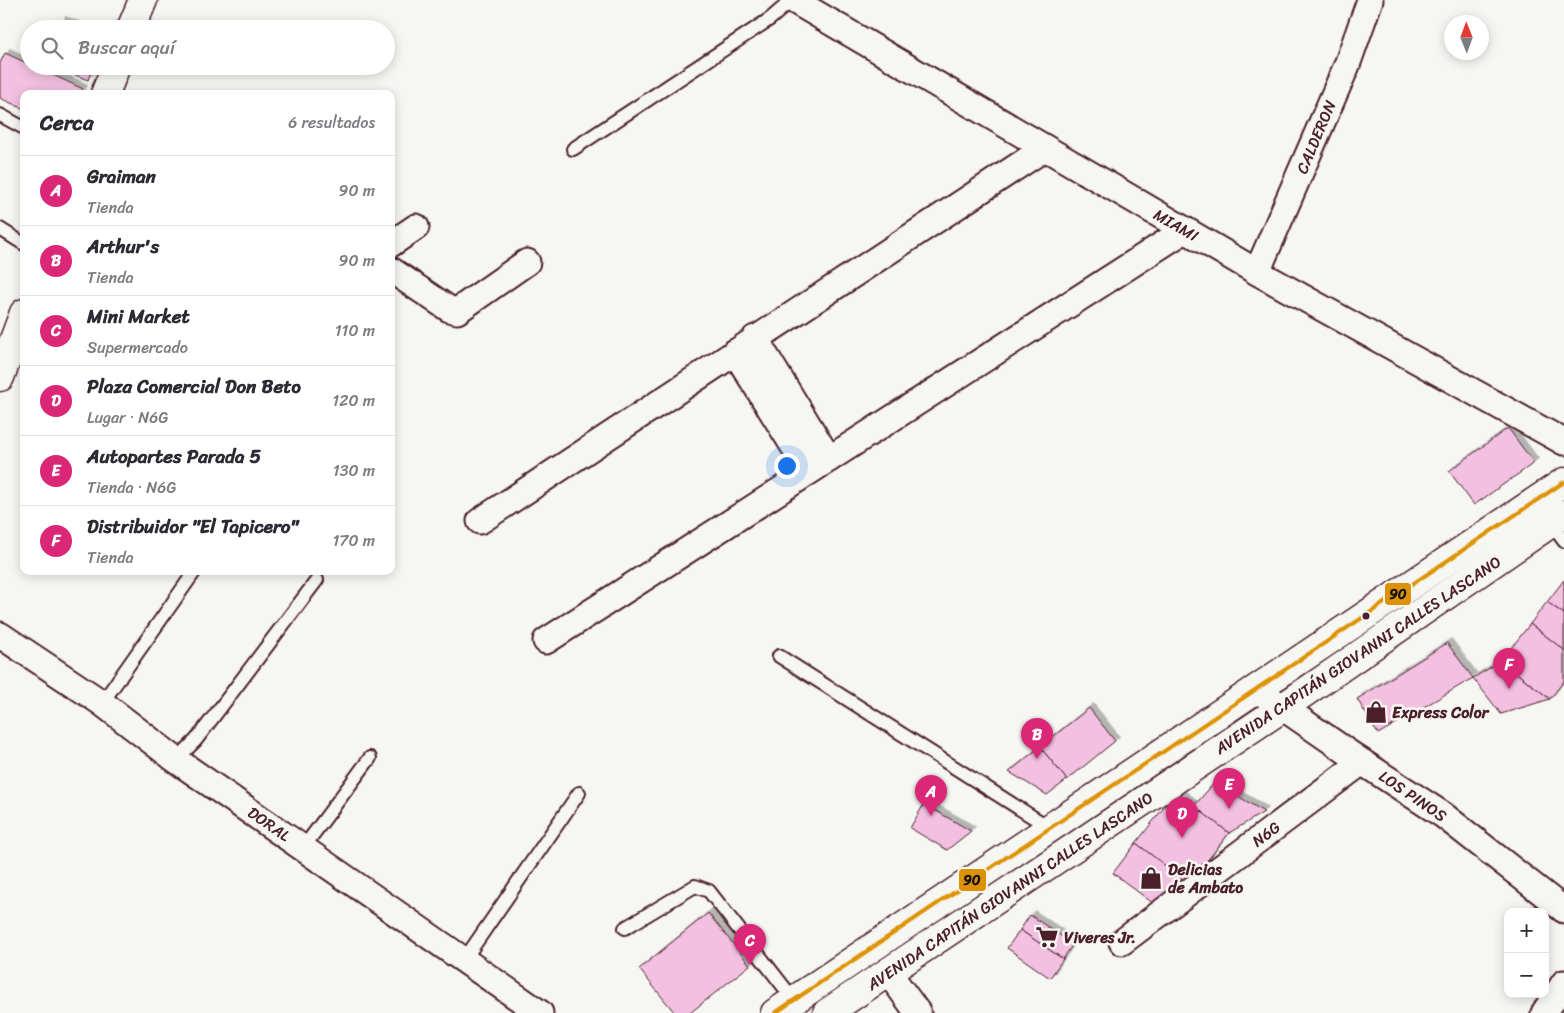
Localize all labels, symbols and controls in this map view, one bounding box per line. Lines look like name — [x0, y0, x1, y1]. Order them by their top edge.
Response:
north arrow — [1444, 15, 1489, 60]
search box — [20, 20, 395, 75]
text: Buscar aquí — [78, 31, 175, 64]
icon: search — [38, 34, 66, 62]
street label: CALDERON — [1287, 95, 1345, 178]
text: Cerca — [40, 104, 94, 142]
text: 6 resultados — [288, 108, 375, 137]
text: Graiman — [87, 160, 156, 193]
text: A — [51, 176, 61, 205]
text: 90 m — [339, 176, 375, 205]
text: Tienda — [87, 193, 134, 222]
street label: MIAMI — [1148, 200, 1204, 250]
text: Arthur's — [87, 230, 159, 263]
text: B — [51, 246, 61, 275]
text: 90 m — [339, 246, 375, 275]
text: Tienda — [87, 263, 134, 292]
text: Mini Market — [87, 300, 190, 333]
text: C — [51, 316, 61, 345]
text: 110 m — [335, 316, 375, 345]
text: Supermercado — [87, 333, 188, 362]
text: Plaza Comercial Don Beto — [87, 370, 301, 403]
text: D — [51, 386, 61, 415]
text: 120 m — [332, 386, 375, 415]
text: Lugar · N6G — [87, 403, 168, 432]
text: Autopartes Parada 5 — [87, 440, 261, 473]
your location — [774, 453, 800, 479]
text: E — [52, 456, 60, 485]
text: 130 m — [333, 456, 375, 485]
text: Tienda · N6G — [87, 473, 176, 502]
text: Distribuidor "El Tapicero" — [87, 510, 298, 543]
text: F — [52, 526, 60, 555]
text: 170 m — [332, 526, 375, 555]
text: Tienda — [87, 543, 134, 572]
street label: AVENIDA CAPITÁN GIOVANNI CALLES LASCANO — [1208, 548, 1507, 763]
line badge: 90 — [1384, 582, 1412, 606]
text: 90 — [1389, 582, 1407, 607]
unlabelled marker — [1361, 611, 1371, 621]
pin: F — [1493, 648, 1525, 689]
place label: Express Color — [1392, 698, 1490, 727]
shop icon: Express Color — [1363, 699, 1389, 725]
pin: B — [1021, 718, 1053, 759]
street label: LOS PINOS — [1373, 762, 1453, 830]
pin: E — [1213, 768, 1245, 809]
pin: A — [915, 775, 947, 816]
street label: AVENIDA CAPITÁN GIOVANNI CALLES LASCANO — [862, 787, 1158, 995]
pin: D — [1166, 797, 1198, 838]
street label: DORAL — [241, 799, 297, 850]
street label: N6G — [1245, 813, 1287, 855]
place label: Delicias de Ambato — [1168, 855, 1243, 902]
shop icon: Delicias de Ambato — [1138, 865, 1164, 891]
line badge: 90 — [958, 868, 987, 892]
text: 90 — [963, 868, 981, 893]
map controls — [1504, 908, 1549, 998]
button: + — [1504, 908, 1549, 953]
place label: Viveres Jr. — [1064, 923, 1136, 952]
pin: C — [734, 924, 766, 965]
supermarket icon: Viveres Jr. — [1034, 924, 1060, 950]
button: − — [1504, 953, 1549, 998]

